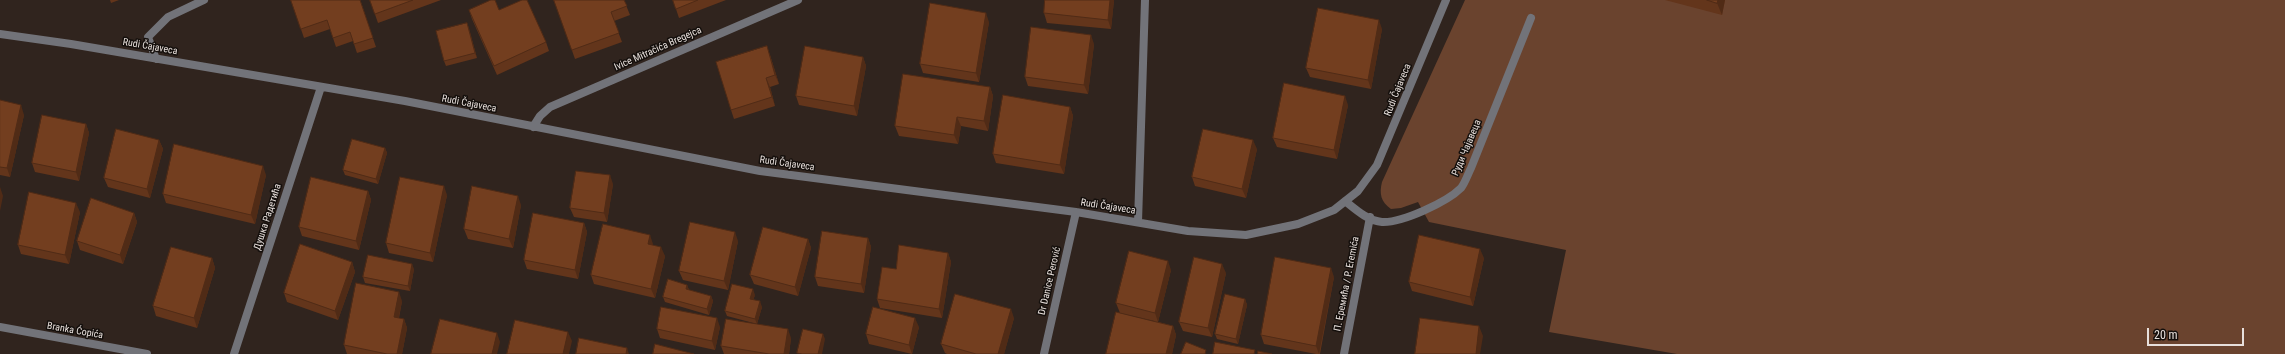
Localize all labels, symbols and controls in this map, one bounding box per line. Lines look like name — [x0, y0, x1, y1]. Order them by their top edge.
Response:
street label: Ivice Mitračića Bregejca — [613, 24, 703, 74]
street label: Rudi Čajaveca — [122, 36, 178, 58]
street label: Rudi Čajaveca — [1382, 62, 1414, 118]
street label: Rudi Čajaveca — [441, 93, 497, 115]
street label: Руди Чајавеца — [1450, 118, 1484, 178]
street label: Rudi Čajaveca — [759, 154, 815, 174]
street label: Душка Радетића — [252, 182, 284, 252]
street label: Rudi Čajaveca — [1080, 197, 1136, 217]
street label: П. Еремића / P. Eremića — [1332, 236, 1362, 332]
street label: Dr Danice Perović — [1036, 246, 1064, 316]
street label: Branka Ćopića — [46, 320, 104, 342]
scale bar — [2149, 320, 2246, 346]
text: 20 m — [2154, 328, 2178, 342]

